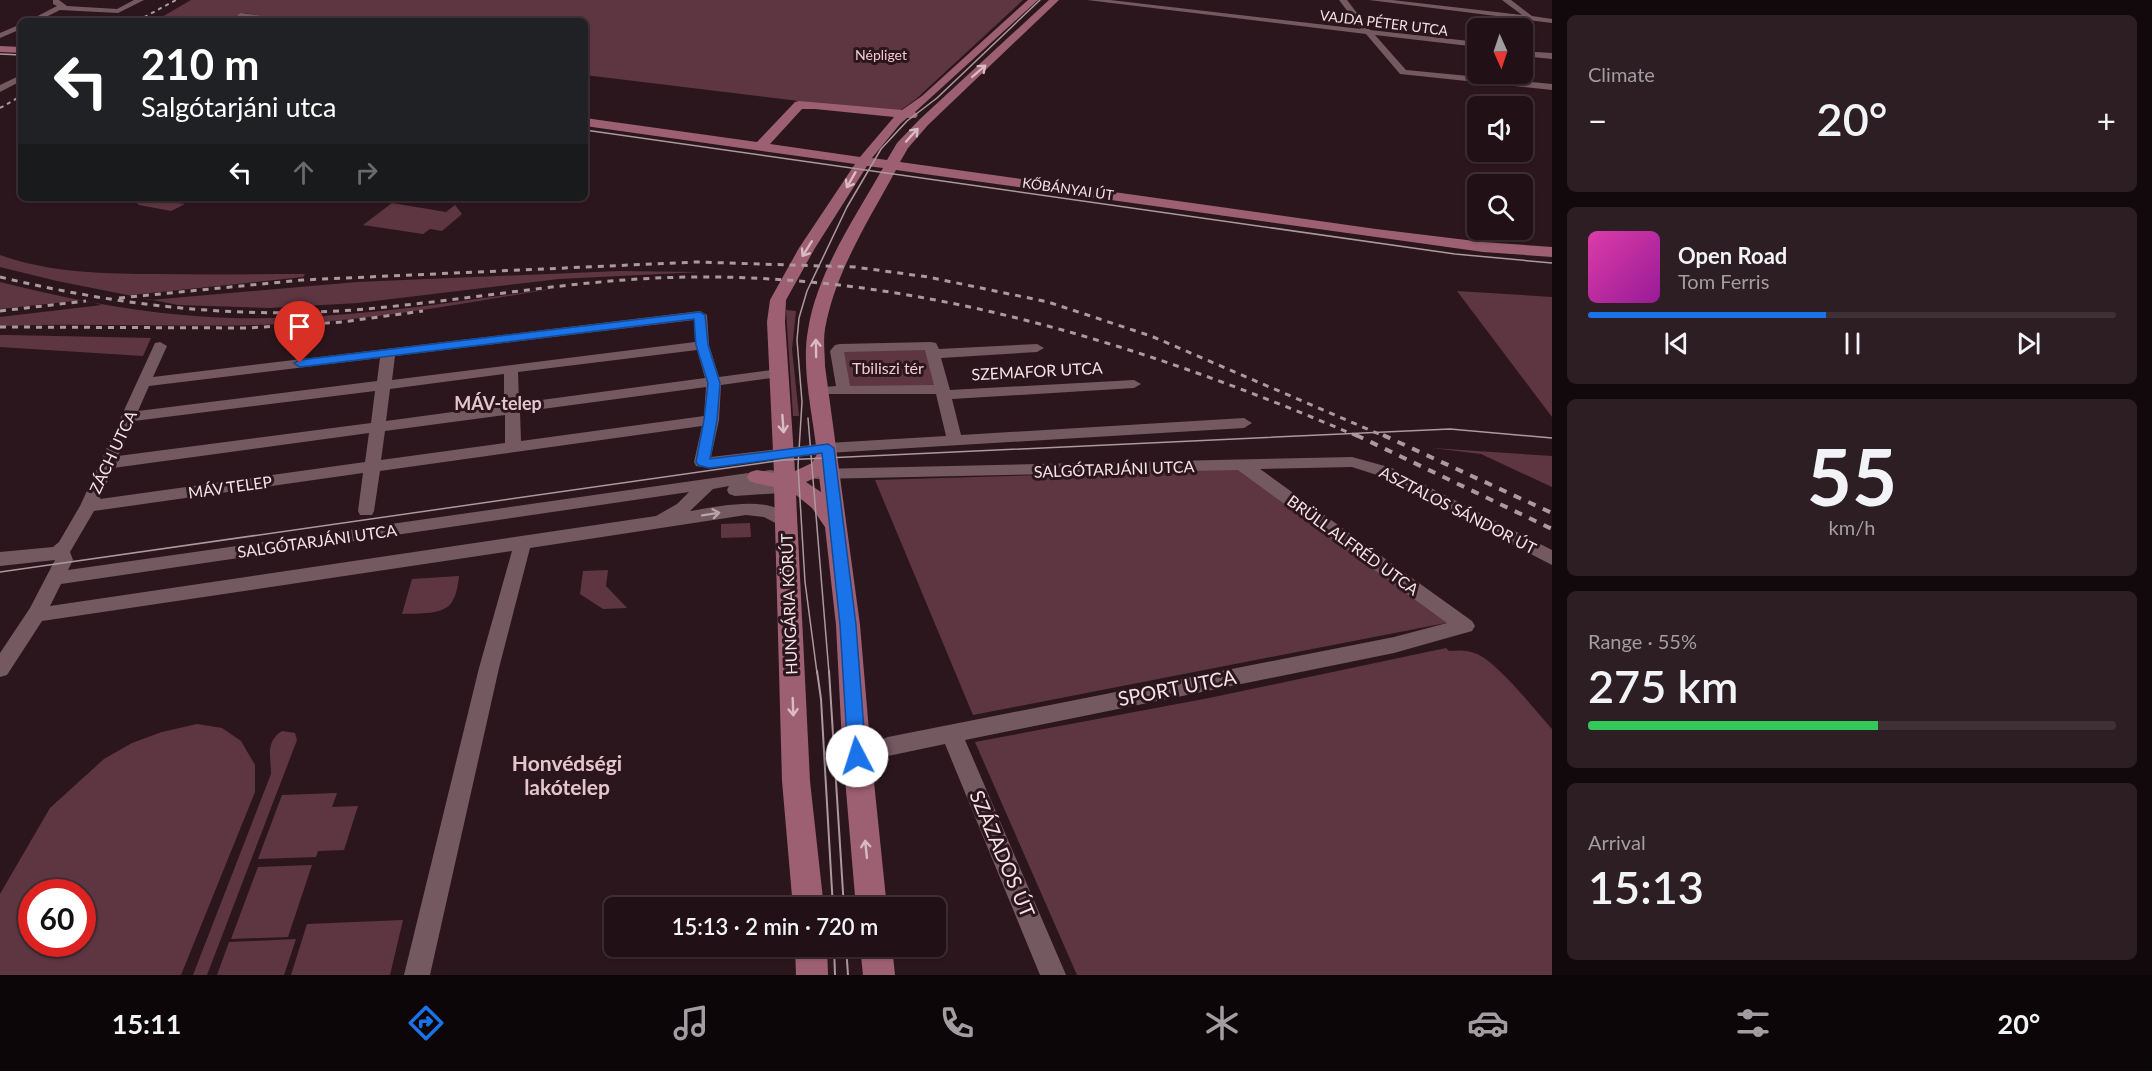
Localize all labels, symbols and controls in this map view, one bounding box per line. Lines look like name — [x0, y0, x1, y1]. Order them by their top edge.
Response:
street label: VAJDA PÉTER UTCA — [1319, 6, 1450, 39]
north arrow — [1467, 18, 1533, 84]
map controls — [1467, 18, 1533, 240]
text: 210 m — [141, 39, 259, 89]
icon: left — [42, 42, 120, 120]
park label: Népliget — [855, 46, 907, 63]
text: Climate — [1588, 62, 1655, 86]
one-way arrow — [971, 64, 986, 78]
text: Salgótarjáni utca — [141, 90, 336, 123]
text: 20° — [1817, 92, 1887, 146]
button: sound — [1467, 96, 1533, 162]
text: − — [1588, 100, 1607, 140]
text: + — [2097, 100, 2116, 140]
one-way arrow — [905, 128, 919, 143]
icon: left — [224, 156, 257, 189]
icon: ahead — [287, 156, 320, 189]
icon: right — [350, 156, 383, 189]
one-way arrow — [845, 171, 857, 188]
street label: KŐBÁNYAI ÚT — [1021, 174, 1116, 203]
button: search — [1467, 174, 1533, 240]
one-way arrow — [801, 241, 813, 257]
text: Open Road — [1678, 242, 1787, 269]
text: Tom Ferris — [1678, 269, 1769, 293]
pin — [274, 301, 325, 363]
icon: arrive — [283, 310, 316, 343]
icon: previous — [1660, 327, 1693, 360]
icon: pause — [1836, 327, 1869, 360]
icon: next — [2012, 327, 2045, 360]
one-way arrow — [810, 339, 821, 359]
park label: Tbiliszi tér — [852, 358, 924, 377]
street label: SZEMAFOR UTCA — [971, 358, 1103, 383]
district label: MÁV-telep — [454, 392, 542, 414]
street label: ZÁCH UTCA — [85, 407, 140, 496]
one-way arrow — [777, 414, 788, 433]
text: 55 — [1807, 429, 1897, 523]
street label: SALGÓTARJÁNI UTCA — [1033, 456, 1195, 481]
street label: ASZTALOS SÁNDOR ÚT — [1377, 462, 1540, 558]
street label: MÁV TELEP — [187, 471, 273, 502]
street label: BRÜLL ALFRÉD UTCA — [1284, 491, 1423, 599]
one-way arrow — [700, 509, 720, 520]
text: km/h — [1829, 515, 1875, 539]
street label: SALGÓTARJÁNI UTCA — [236, 520, 398, 561]
street label: HUNGÁRIA KÖRÚT — [777, 532, 800, 675]
text: Range · 55% — [1588, 629, 1697, 653]
text: 275 km — [1588, 659, 1738, 713]
street label: SPORT UTCA — [1116, 664, 1238, 710]
one-way arrow — [788, 696, 799, 716]
position arrow — [825, 724, 889, 788]
district label: Honvédségi lakótelep — [512, 750, 622, 799]
street label: SZÁZADOS ÚT — [965, 786, 1041, 921]
text: Arrival — [1588, 830, 1646, 854]
one-way arrow — [860, 840, 871, 860]
text: 15:13 — [1588, 860, 1704, 914]
speed limit sign: 60 — [18, 879, 96, 957]
text: 15:13 · 2 min · 720 m — [672, 913, 878, 940]
icon: directions — [405, 1002, 447, 1044]
icon: music — [670, 1002, 712, 1044]
icon: phone — [936, 1002, 978, 1044]
icon: climate — [1201, 1002, 1243, 1044]
icon: car — [1467, 1002, 1509, 1044]
icon: filters — [1732, 1002, 1774, 1044]
text: 15:11 — [112, 1007, 181, 1040]
text: 20° — [1998, 1007, 2040, 1040]

